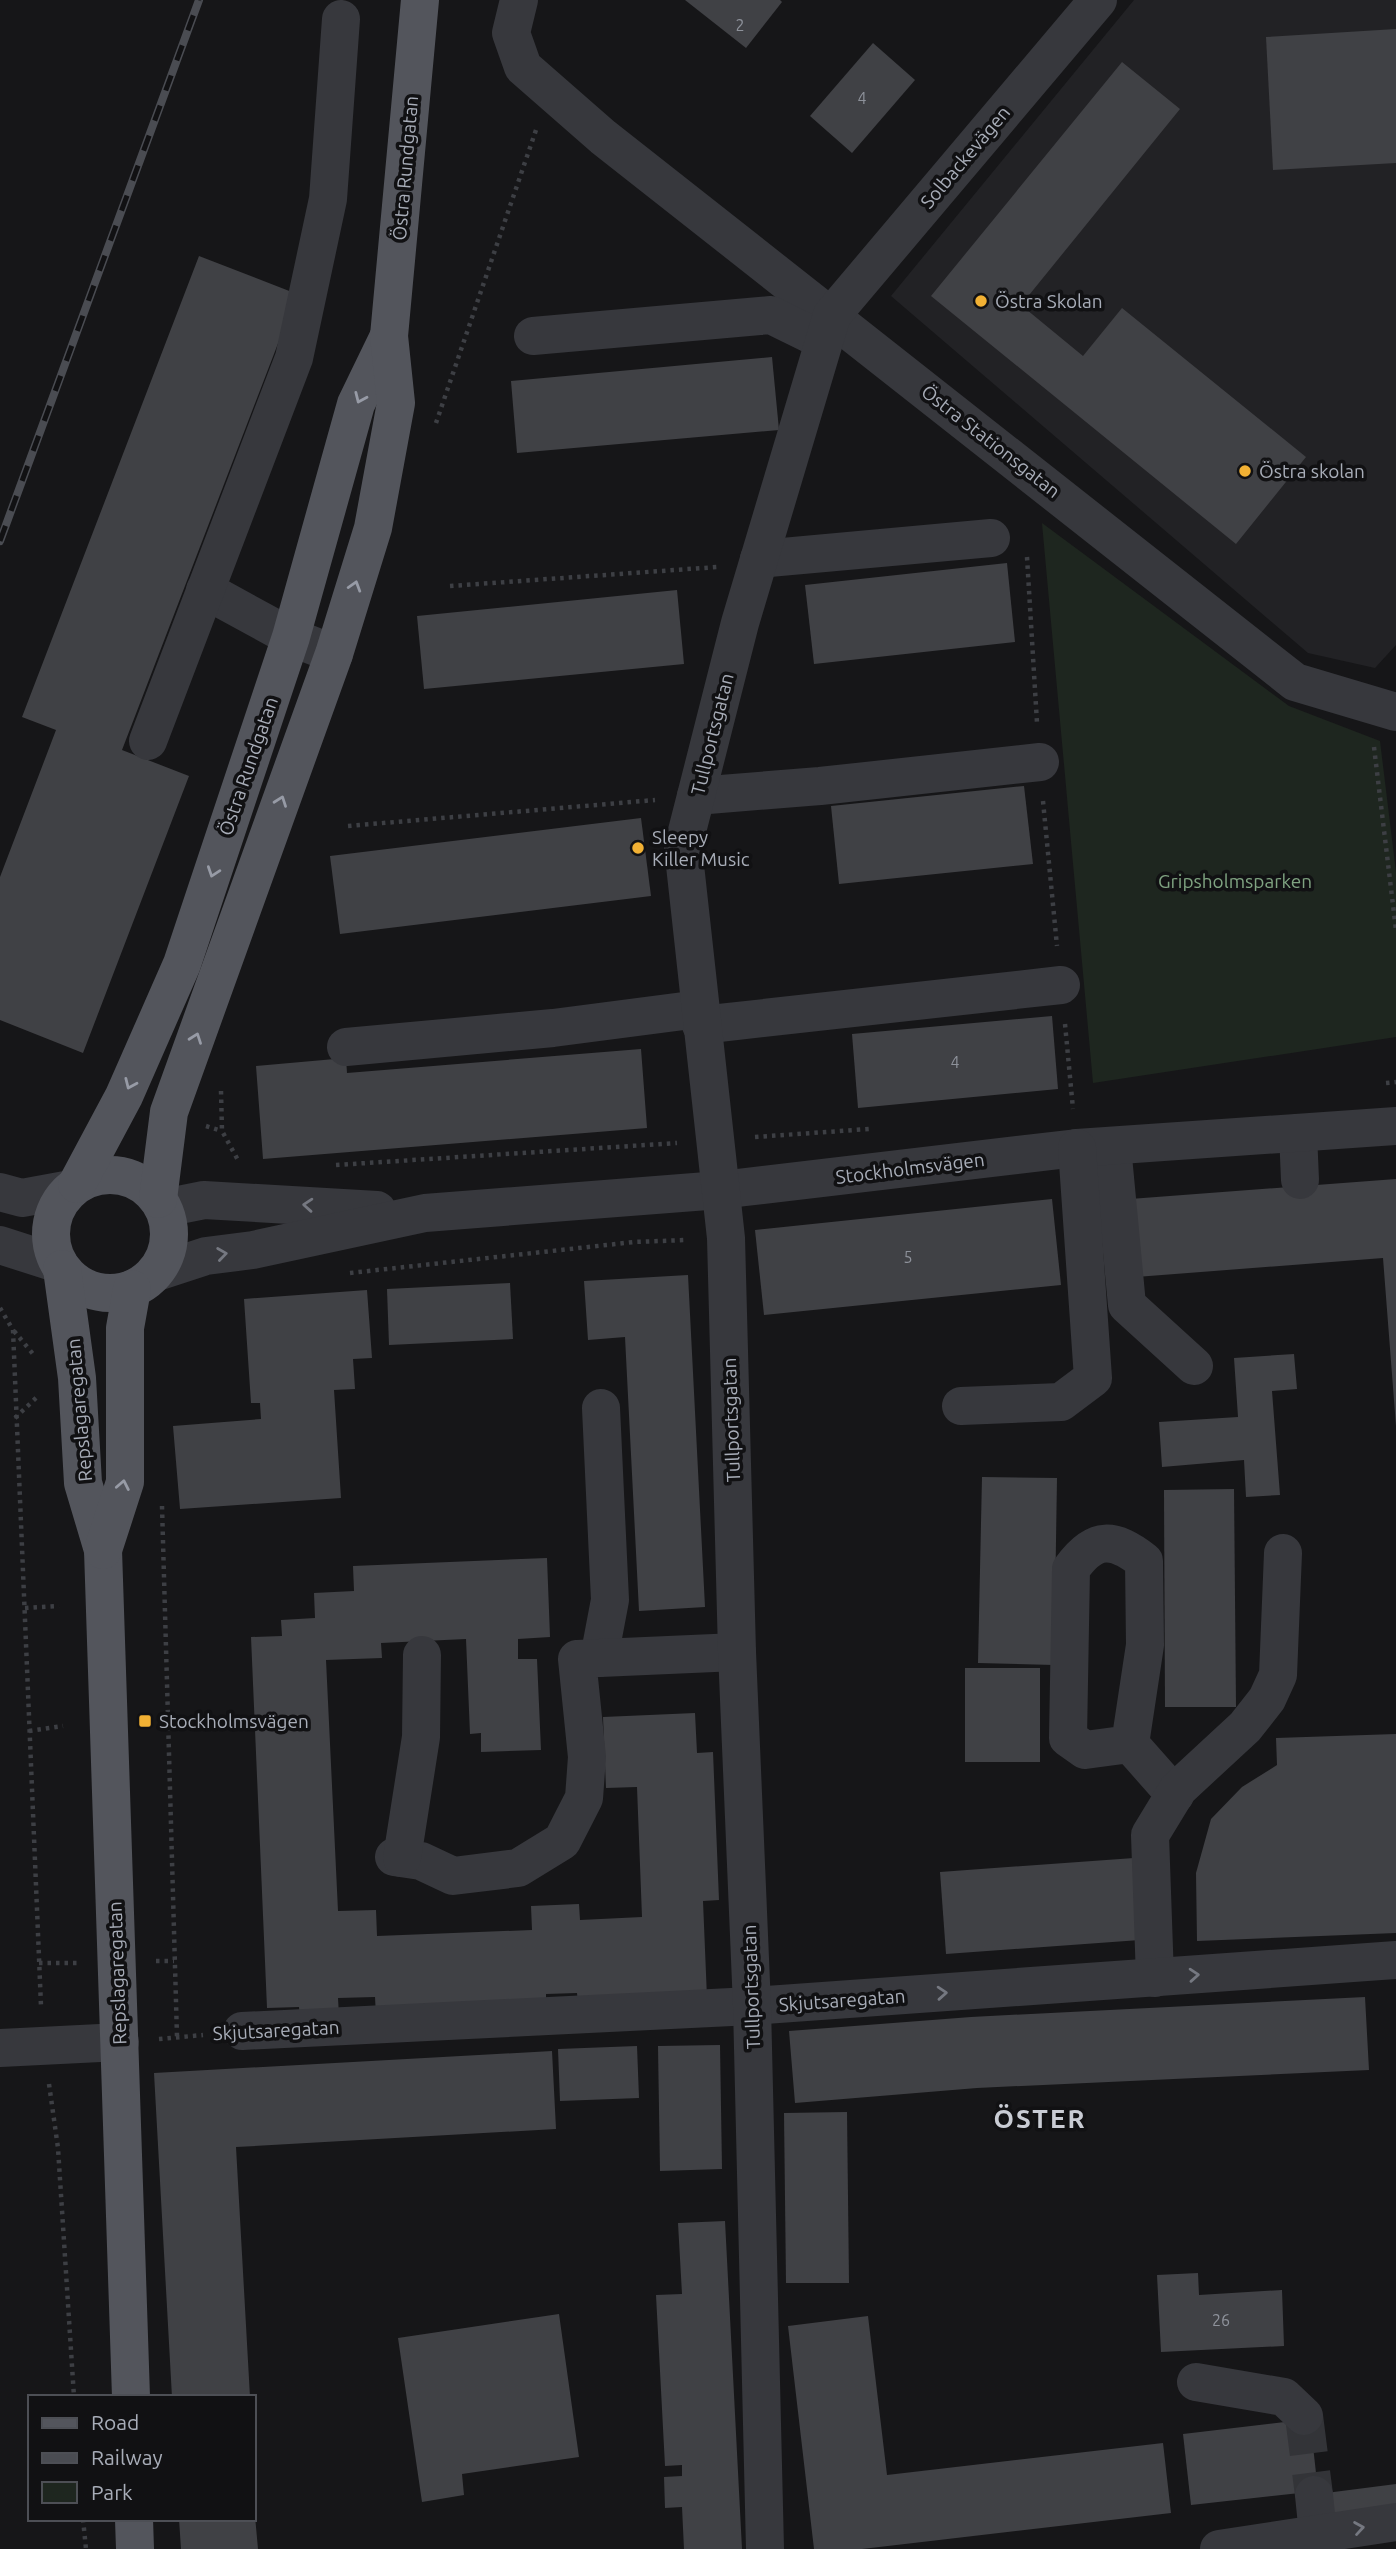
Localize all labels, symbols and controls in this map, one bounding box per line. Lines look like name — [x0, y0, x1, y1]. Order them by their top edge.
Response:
house number: 2 — [735, 16, 745, 34]
house number: 4 — [857, 89, 867, 107]
street label: Östra Rundgatan — [388, 95, 422, 241]
street label: Solbackevägen — [916, 101, 1014, 213]
place label: Östra Skolan — [995, 290, 1103, 312]
marker: Östra Skolan — [973, 293, 989, 309]
street label: Östra Stationsgatan — [917, 380, 1065, 502]
one-way arrow — [354, 390, 368, 403]
place label: Östra skolan — [1259, 460, 1365, 482]
marker: Östra skolan — [1237, 463, 1253, 479]
one-way arrow — [346, 580, 361, 592]
street label: Tullportsgatan — [686, 671, 738, 797]
street label: Östra Rundgatan — [214, 694, 282, 838]
one-way arrow — [273, 795, 287, 807]
place label: Sleepy Killer Music — [652, 826, 750, 870]
marker: Sleepy Killer Music — [630, 840, 646, 856]
one-way arrow — [207, 865, 221, 878]
park label: Gripsholmsparken — [1158, 870, 1312, 892]
one-way arrow — [188, 1033, 202, 1045]
house number: 4 — [950, 1053, 960, 1071]
one-way arrow — [124, 1076, 138, 1089]
street label: Stockholmsvägen — [834, 1148, 986, 1188]
one-way arrow — [302, 1198, 313, 1213]
one-way arrow — [216, 1246, 228, 1261]
house number: 5 — [903, 1248, 913, 1266]
street label: Repslagaregatan — [62, 1338, 96, 1482]
street label: Tullportsgatan — [718, 1357, 744, 1483]
one-way arrow — [114, 1479, 129, 1491]
place label: Stockholmsvägen — [159, 1710, 309, 1732]
marker: Stockholmsvägen — [137, 1713, 153, 1729]
street label: Repslagaregatan — [104, 1901, 130, 2045]
street label: Tullportsgatan — [738, 1924, 764, 2050]
one-way arrow — [1189, 1968, 1200, 1983]
street label: Skjutsaregatan — [778, 1985, 906, 2015]
one-way arrow — [937, 1985, 948, 2000]
street label: Skjutsaregatan — [212, 2016, 340, 2044]
district label: ÖSTER — [994, 2104, 1086, 2133]
house number: 26 — [1212, 2311, 1230, 2329]
legend — [28, 2395, 256, 2521]
text: Road — [91, 2410, 139, 2434]
text: Railway — [91, 2445, 163, 2469]
text: Park — [91, 2480, 133, 2504]
one-way arrow — [1353, 2521, 1365, 2536]

